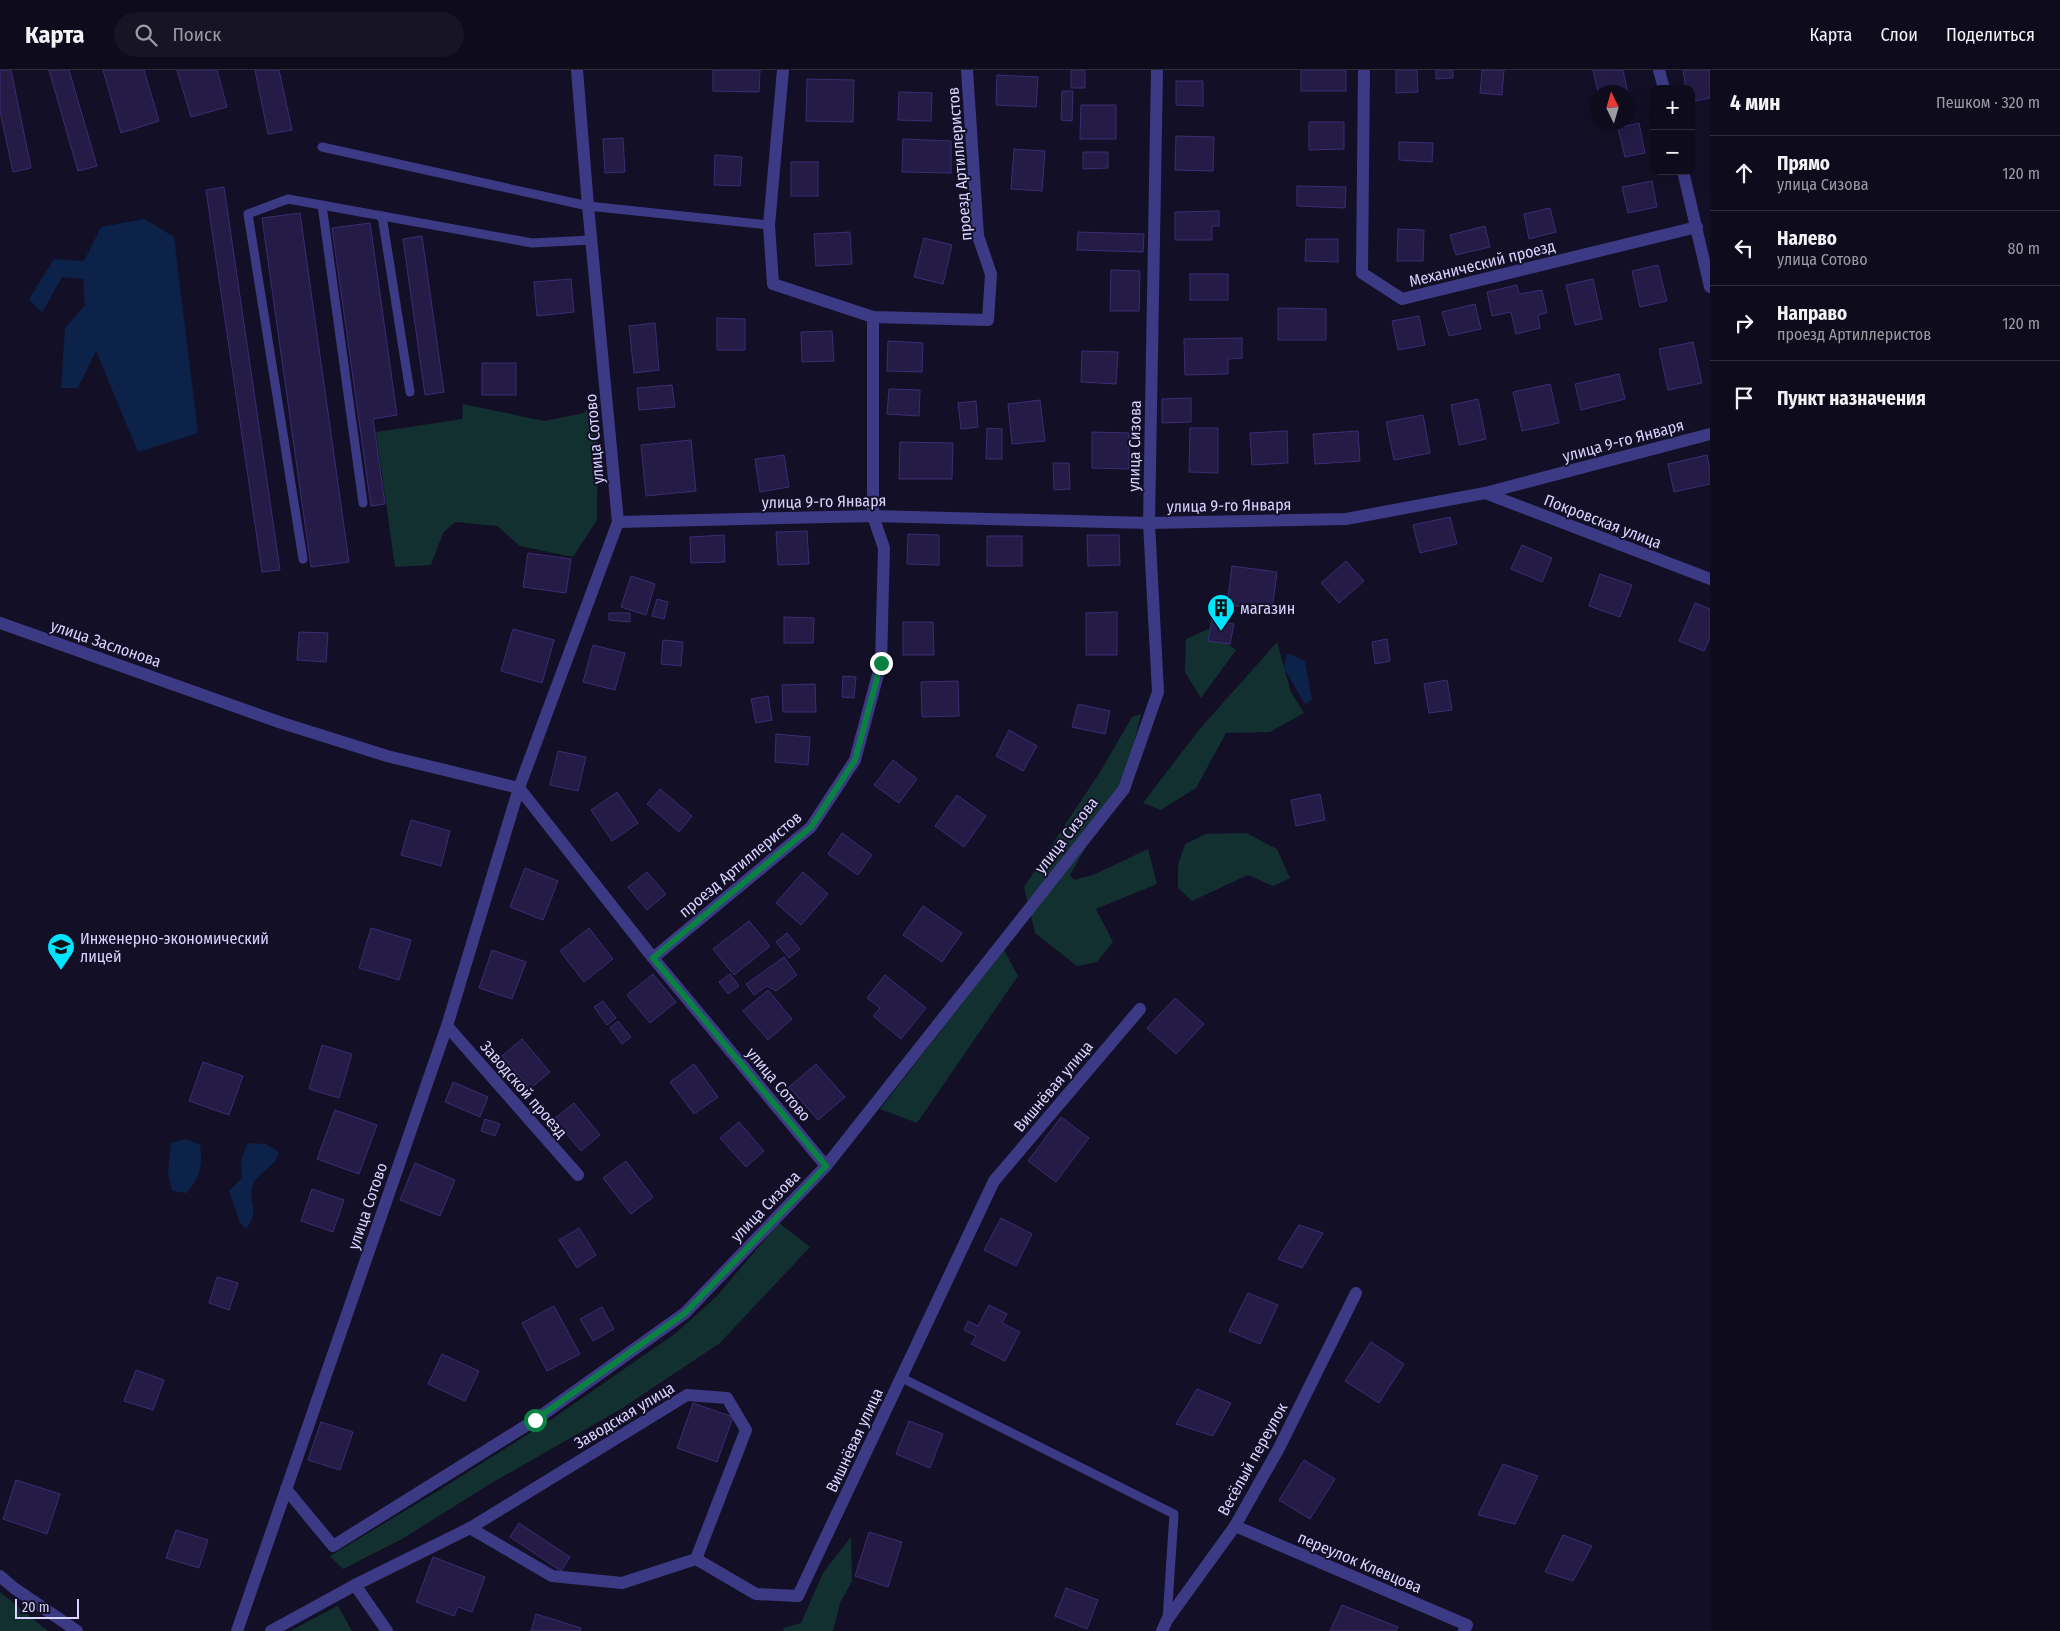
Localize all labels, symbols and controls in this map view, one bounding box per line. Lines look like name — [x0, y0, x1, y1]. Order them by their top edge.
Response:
search box — [114, 12, 464, 57]
text: Карта — [25, 21, 84, 49]
icon: search — [132, 21, 160, 49]
text: Поиск — [172, 23, 221, 46]
text: Карта — [1809, 24, 1852, 46]
text: Слои — [1880, 24, 1918, 46]
text: Поделиться — [1946, 24, 2035, 46]
north arrow — [1590, 85, 1635, 130]
map controls — [1650, 85, 1695, 175]
button: + — [1650, 85, 1695, 130]
street label: проезд Артиллеристов — [943, 86, 976, 242]
text: 4 мин — [1730, 90, 1780, 116]
text: Пешком · 320 m — [1936, 93, 2040, 112]
button: − — [1650, 130, 1695, 175]
text: Прямо — [1777, 152, 1830, 175]
icon: ahead — [1730, 159, 1758, 187]
text: 120 m — [2002, 164, 2040, 183]
text: улица Сизова — [1777, 175, 1869, 194]
text: Налево — [1777, 227, 1837, 250]
icon: left — [1730, 234, 1758, 262]
street label: Механический проезд — [1407, 236, 1557, 291]
text: 80 m — [2008, 239, 2040, 258]
text: улица Сотово — [1777, 250, 1868, 269]
text: Направо — [1777, 302, 1847, 325]
icon: right — [1730, 309, 1758, 337]
text: 120 m — [2002, 314, 2040, 333]
text: проезд Артиллеристов — [1777, 325, 1931, 344]
icon: arrive — [1730, 384, 1758, 412]
text: Пункт назначения — [1777, 387, 1926, 410]
street label: улица Сотово — [581, 393, 608, 485]
street label: улица Сизова — [1124, 400, 1145, 492]
street label: улица 9-го Января — [1560, 415, 1686, 466]
street label: Покровская улица — [1541, 490, 1664, 553]
street label: улица 9-го Января — [761, 491, 887, 512]
street label: улица 9-го Января — [1166, 495, 1292, 516]
building icon: магазин — [1206, 593, 1236, 632]
place label: магазин — [1240, 599, 1295, 618]
street label: улица Заслонова — [48, 616, 164, 671]
route end — [870, 652, 893, 675]
street label: улица Сизова — [1031, 793, 1102, 877]
street label: проезд Артиллеристов — [675, 808, 806, 921]
place label: Инженерно-экономический лицей — [80, 929, 269, 966]
school or university icon: Инженерно-экономический лицей — [46, 932, 76, 971]
street label: Заводской проезд — [476, 1037, 571, 1142]
street label: Вишнёвая улица — [1010, 1037, 1097, 1136]
street label: улица Сотово — [742, 1044, 815, 1125]
street label: улица Сотово — [344, 1160, 391, 1252]
street label: улица Сизова — [727, 1167, 804, 1246]
street label: Заводская улица — [571, 1378, 678, 1453]
street label: Вишнёвая улица — [822, 1385, 887, 1495]
street label: Весёлый переулок — [1214, 1399, 1292, 1519]
route start — [524, 1409, 547, 1432]
street label: переулок Клевцова — [1295, 1528, 1425, 1597]
scale bar — [15, 1596, 79, 1619]
text: 20 m — [22, 1599, 50, 1616]

